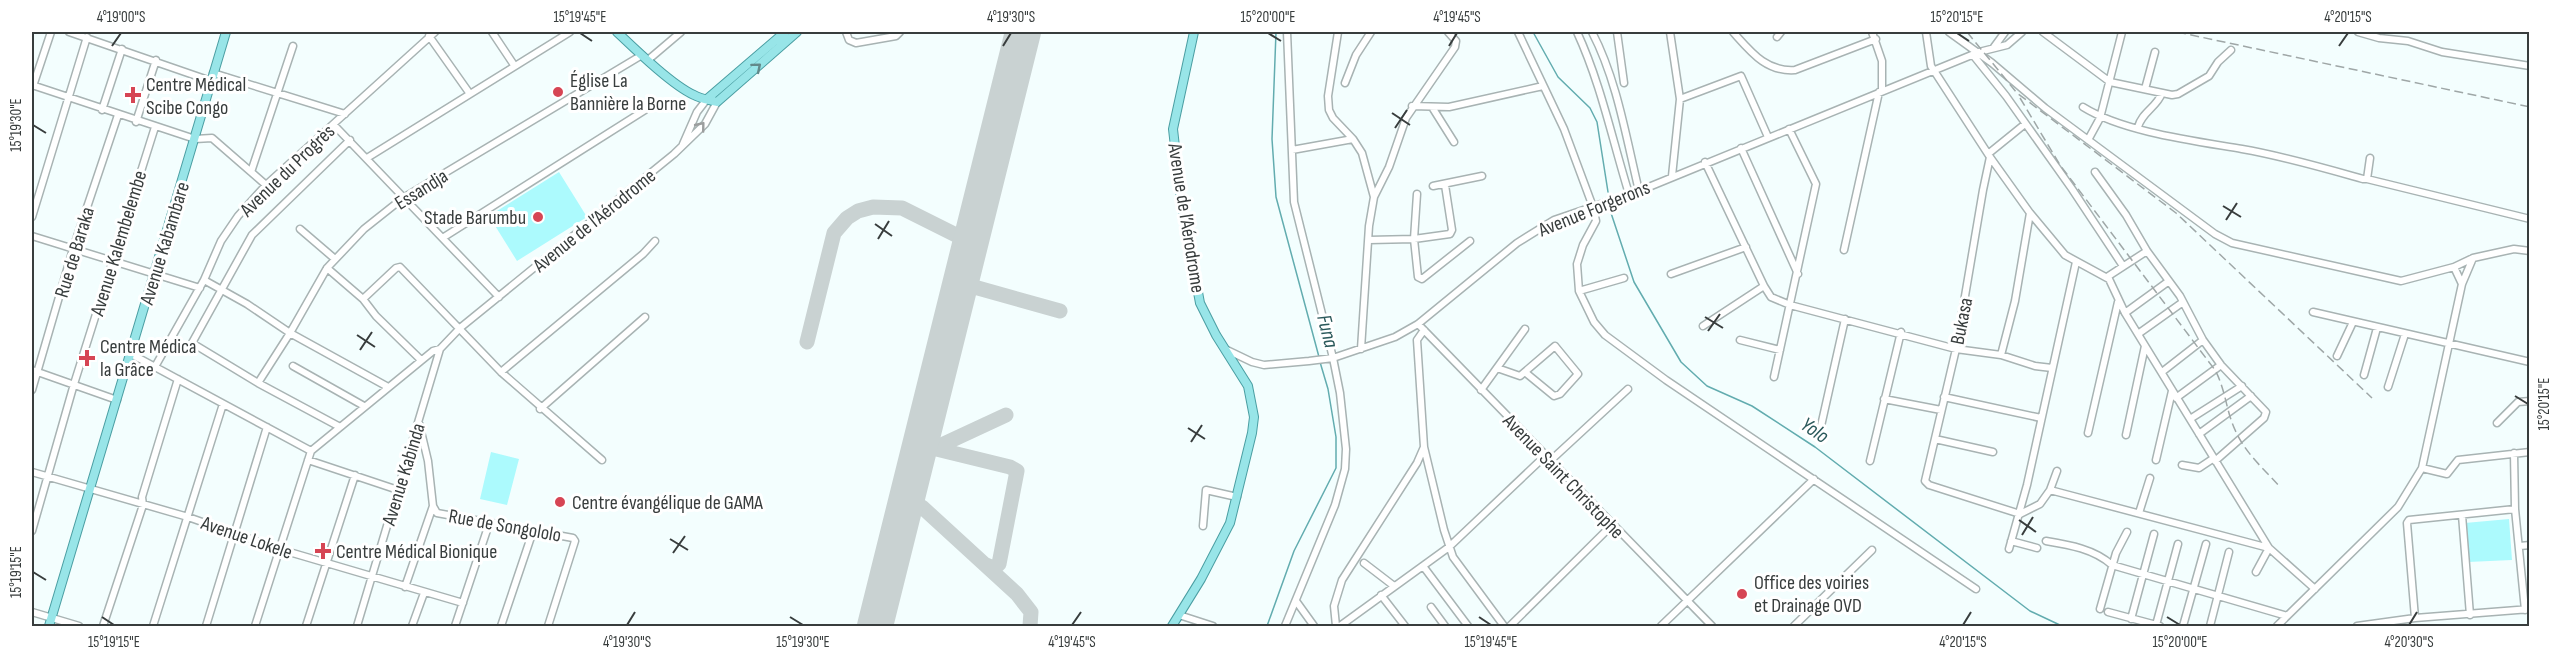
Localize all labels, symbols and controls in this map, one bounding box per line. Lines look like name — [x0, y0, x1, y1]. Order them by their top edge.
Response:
text: 4°19'00"S — [97, 8, 145, 27]
text: 15°19'45"E — [554, 8, 606, 27]
text: 4°19'30"S — [987, 8, 1035, 27]
text: 15°20'00"E — [1241, 8, 1295, 27]
text: 4°19'45"S — [1433, 8, 1481, 27]
text: 15°20'15"E — [1931, 8, 1983, 27]
text: 4°20'15"S — [2324, 8, 2372, 27]
one-way arrow — [750, 63, 761, 74]
place label: Église La Bannière la Borne — [570, 69, 686, 116]
place label: Centre Médical Scibe Congo — [146, 73, 246, 120]
marker: Église La Bannière la Borne — [551, 85, 565, 99]
marker: Centre Médical Scibe Congo — [124, 86, 142, 104]
text: 15°19'30"E — [7, 98, 26, 152]
street label: Avenue du Progrès — [235, 119, 340, 223]
one-way arrow — [694, 122, 705, 133]
street label: Avenue de l’Aérodrome — [1162, 141, 1210, 295]
street label: Essandja — [390, 164, 453, 215]
street label: Avenue de l’Aérodrome — [528, 164, 661, 278]
street label: Avenue Kalembelembe — [85, 168, 152, 320]
street label: Avenue Forgerons — [1534, 176, 1654, 243]
street label: Avenue Kabambare — [135, 179, 195, 308]
street label: Rue de Baraka — [50, 204, 100, 301]
place label: Stade Barumbu — [424, 206, 526, 230]
marker: Stade Barumbu — [531, 210, 545, 224]
street label: Bukasa — [1946, 296, 1978, 347]
water label: Funa — [1311, 312, 1344, 351]
place label: Centre Médica la Grâce — [100, 335, 196, 382]
marker: Centre Médica la Grâce — [78, 349, 96, 367]
text: 15°20'15"E — [2535, 378, 2554, 430]
street label: Avenue Saint Christophe — [1497, 409, 1629, 544]
water label: Yolo — [1796, 412, 1834, 449]
street label: Avenue Kabinda — [377, 420, 431, 529]
place label: Centre évangélique de GAMA — [572, 491, 763, 515]
marker: Centre évangélique de GAMA — [553, 495, 567, 509]
street label: Rue de Songololo — [447, 504, 563, 548]
street label: Avenue Lokele — [197, 511, 295, 565]
place label: Centre Médical Bionique — [336, 540, 497, 564]
marker: Centre Médical Bionique — [314, 542, 332, 560]
text: 15°19'15"E — [7, 546, 26, 598]
place label: Office des voiries et Drainage OVD — [1754, 571, 1869, 618]
marker: Office des voiries et Drainage OVD — [1735, 587, 1749, 601]
text: 15°19'15"E — [88, 633, 140, 652]
text: 4°19'30"S — [603, 633, 651, 652]
text: 15°19'30"E — [776, 633, 830, 652]
text: 4°19'45"S — [1048, 633, 1096, 652]
text: 15°19'45"E — [1465, 633, 1517, 652]
text: 4°20'15"S — [1939, 633, 1987, 652]
text: 15°20'00"E — [2153, 633, 2207, 652]
text: 4°20'30"S — [2384, 633, 2434, 652]

